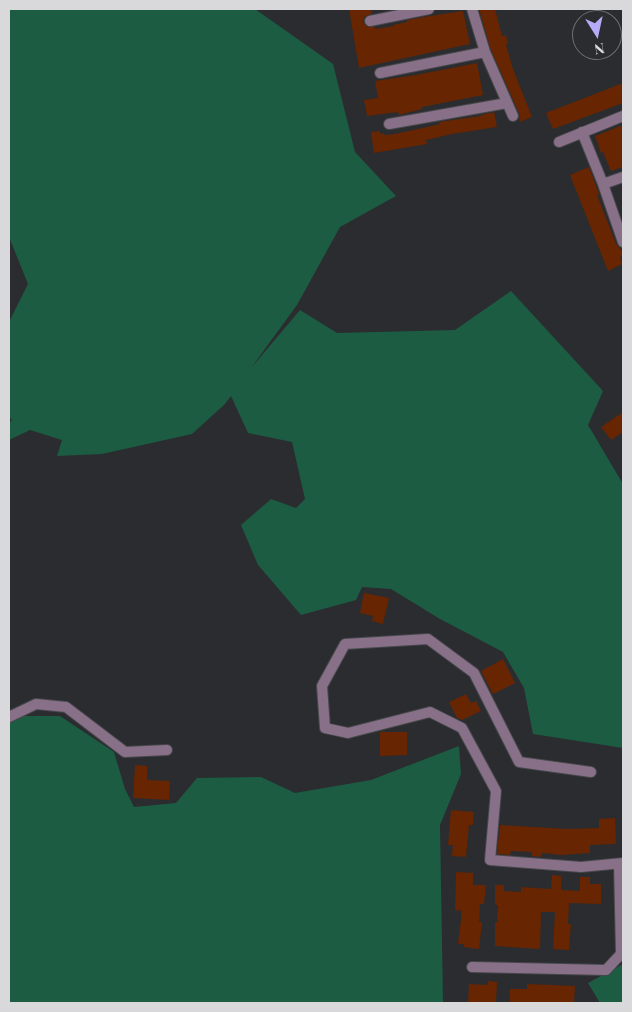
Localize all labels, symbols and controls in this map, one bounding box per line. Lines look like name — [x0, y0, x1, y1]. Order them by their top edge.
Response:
north arrow — [572, 10, 622, 60]
text: N — [593, 39, 606, 60]

